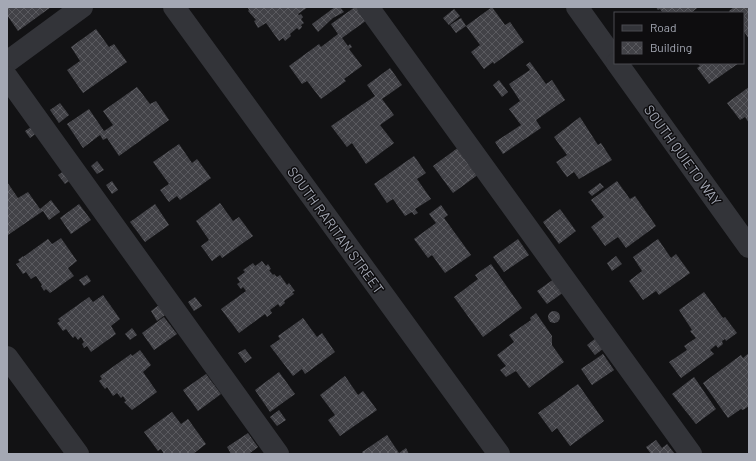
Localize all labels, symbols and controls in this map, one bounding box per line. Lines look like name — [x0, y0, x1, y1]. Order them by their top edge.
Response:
legend — [614, 12, 744, 64]
text: Road — [650, 20, 677, 34]
text: Building — [650, 40, 692, 54]
street label: SOUTH QUIETO WAY — [641, 101, 725, 209]
street label: SOUTH RARITAN STREET — [284, 163, 388, 297]

